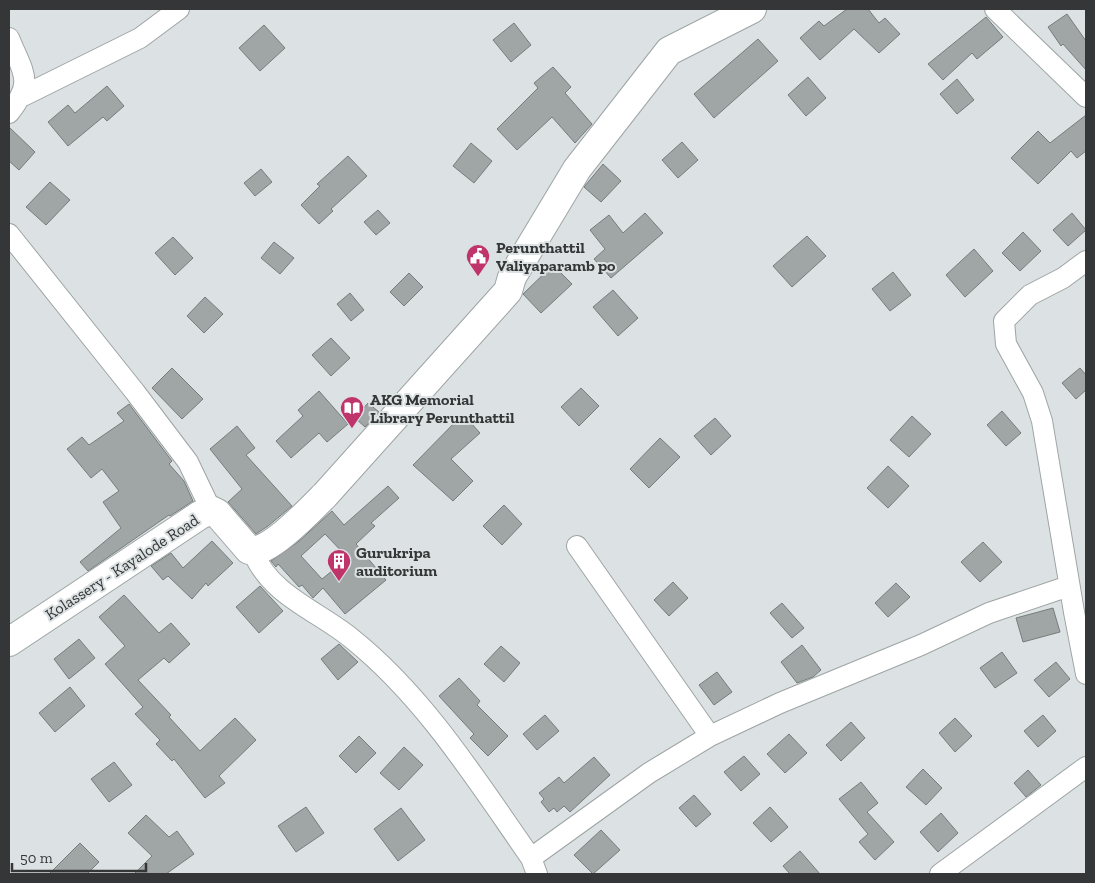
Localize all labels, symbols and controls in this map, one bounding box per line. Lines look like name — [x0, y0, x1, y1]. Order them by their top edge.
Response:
place label: Perunthattil Valiyaparamb po — [496, 238, 616, 275]
public building icon: Perunthattil Valiyaparamb po — [465, 243, 491, 277]
place label: AKG Memorial Library Perunthattil — [370, 390, 515, 427]
library icon: AKG Memorial Library Perunthattil — [339, 395, 365, 429]
street label: Kolassery - Kayalode Road — [42, 510, 203, 624]
place label: Gurukripa auditorium — [356, 543, 437, 580]
building icon: Gurukripa auditorium — [326, 548, 352, 582]
scale bar — [12, 840, 146, 872]
text: 50 m — [20, 849, 53, 867]

